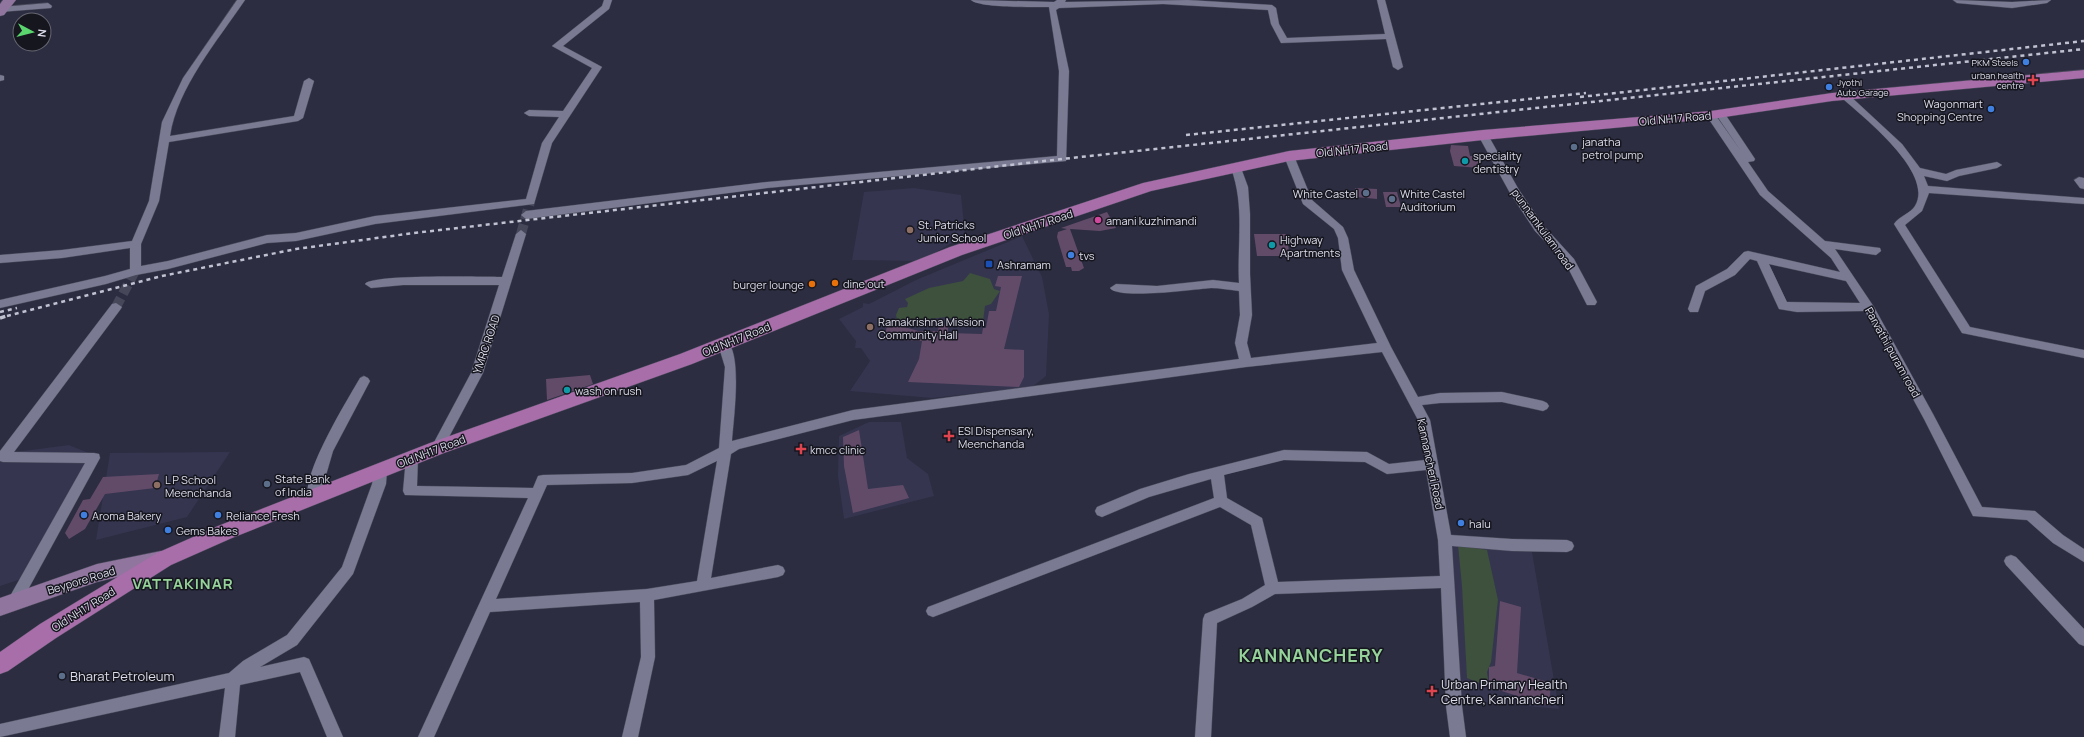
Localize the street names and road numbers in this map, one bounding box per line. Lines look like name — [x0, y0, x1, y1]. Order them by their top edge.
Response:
street label: Old NH17 Road — [1638, 107, 1712, 129]
street label: Old NH17 Road — [1315, 138, 1389, 160]
street label: punnamkulam road — [1508, 185, 1578, 273]
street label: Old NH17 Road — [1001, 206, 1075, 242]
street label: Parvathi puram road — [1862, 304, 1924, 400]
street label: YMRC ROAD — [469, 313, 503, 375]
street label: Old NH17 Road — [700, 318, 772, 360]
street label: Kannancheri Road — [1414, 417, 1448, 511]
street label: Old NH17 Road — [395, 431, 467, 471]
street label: Beypore Road — [45, 563, 117, 597]
street label: Old NH17 Road — [48, 583, 118, 635]

